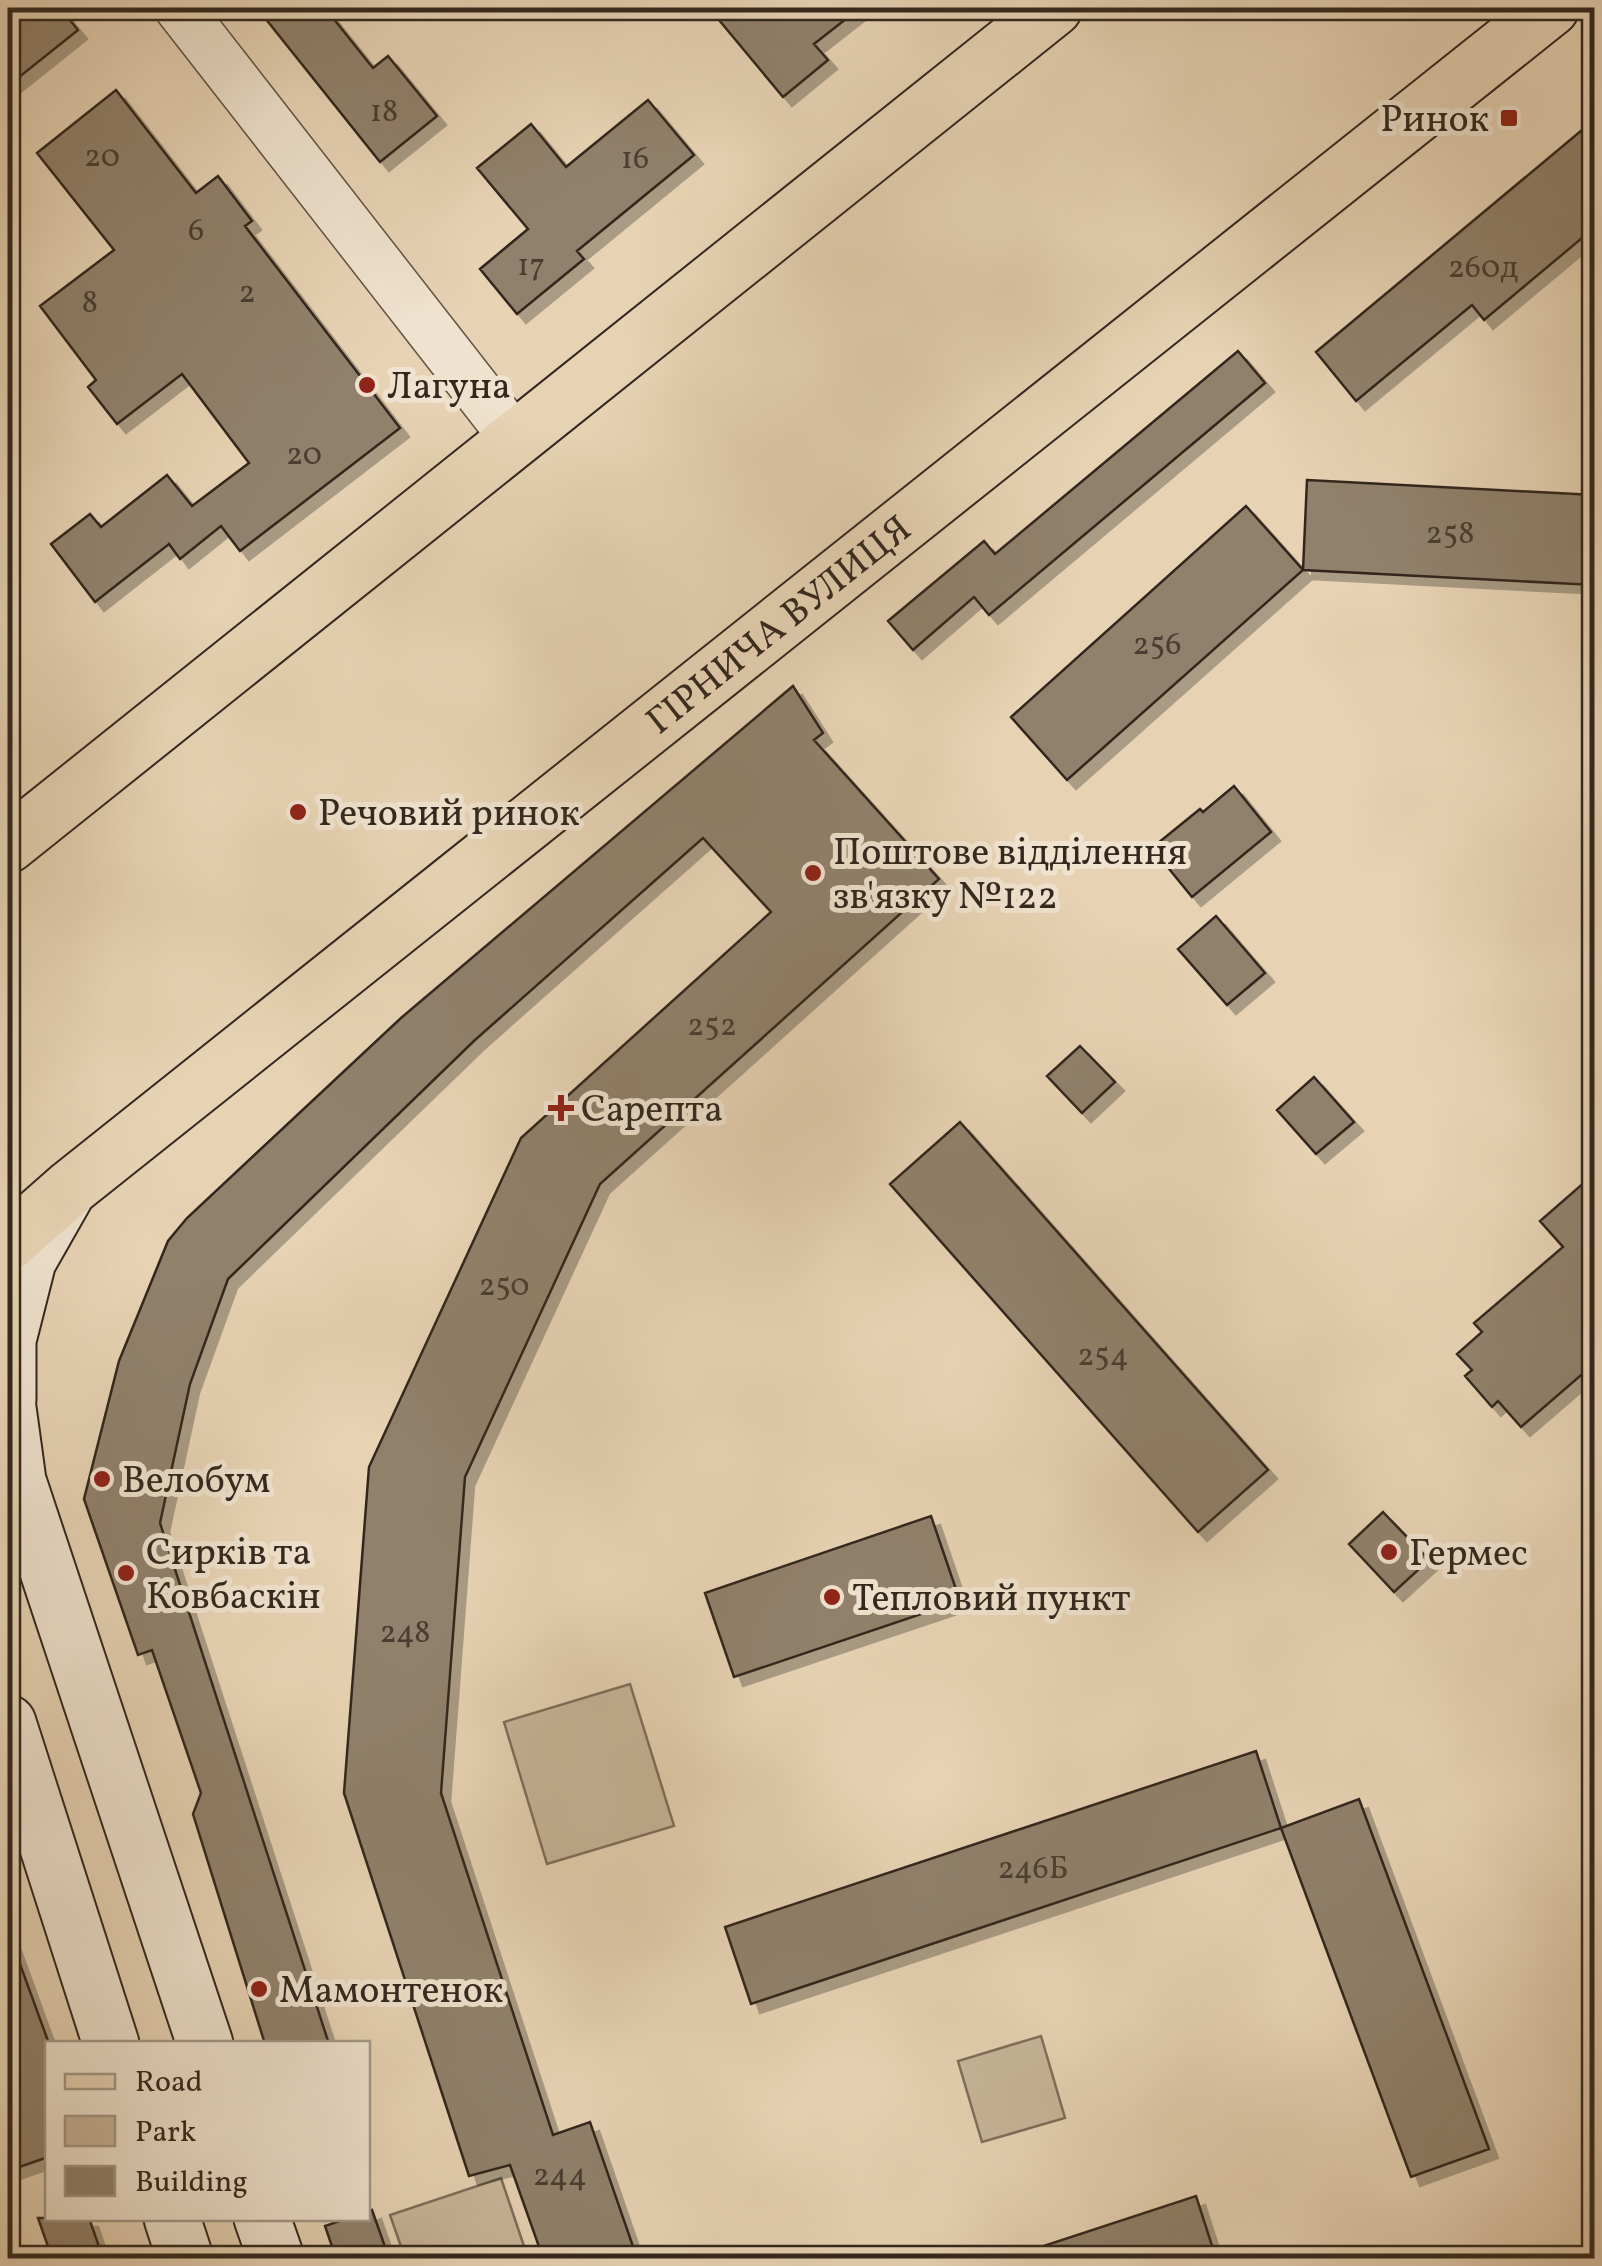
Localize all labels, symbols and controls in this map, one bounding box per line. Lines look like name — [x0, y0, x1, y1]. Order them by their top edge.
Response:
house number: 18 — [370, 91, 398, 135]
place label: Ринок — [1380, 95, 1489, 148]
marker: Ринок — [1498, 107, 1520, 129]
house number: 20 — [84, 136, 120, 180]
house number: 16 — [621, 138, 649, 182]
house number: 6 — [188, 210, 204, 254]
house number: 17 — [517, 245, 545, 289]
house number: 260д — [1448, 247, 1518, 291]
house number: 2 — [238, 272, 256, 316]
house number: 8 — [82, 282, 98, 326]
place label: Лагуна — [387, 362, 511, 415]
marker: Лагуна — [356, 374, 378, 396]
house number: 20 — [286, 434, 322, 478]
street label: ГІРНИЧА ВУЛИЦЯ — [636, 505, 924, 749]
house number: 258 — [1426, 513, 1474, 557]
house number: 256 — [1133, 624, 1181, 668]
place label: Речовий ринок — [318, 789, 580, 842]
marker: Речовий ринок — [287, 801, 309, 823]
place label: Поштове відділення зв'язку №122 — [833, 828, 1187, 925]
marker: Поштове відділення зв'язку №122 — [802, 862, 824, 884]
house number: 252 — [687, 1005, 737, 1049]
place label: Сарепта — [581, 1085, 723, 1138]
marker: Сарепта — [550, 1097, 572, 1119]
house number: 250 — [478, 1265, 530, 1309]
house number: 254 — [1077, 1335, 1129, 1379]
place label: Велобум — [122, 1456, 270, 1509]
marker: Велобум — [91, 1468, 113, 1490]
place label: Сирків та Ковбаскін — [146, 1528, 321, 1625]
place label: Гермес — [1409, 1529, 1528, 1582]
marker: Гермес — [1378, 1541, 1400, 1563]
marker: Сирків та Ковбаскін — [115, 1562, 137, 1584]
place label: Тепловий пункт — [852, 1574, 1131, 1627]
marker: Тепловий пункт — [821, 1586, 843, 1608]
house number: 248 — [380, 1612, 430, 1656]
house number: 246Б — [998, 1848, 1068, 1892]
place label: Мамонтенок — [279, 1966, 503, 2019]
marker: Мамонтенок — [248, 1978, 270, 2000]
legend — [45, 2041, 370, 2221]
text: Road — [135, 2062, 203, 2104]
text: Park — [135, 2112, 196, 2154]
house number: 244 — [533, 2155, 587, 2199]
text: Building — [135, 2162, 248, 2204]

